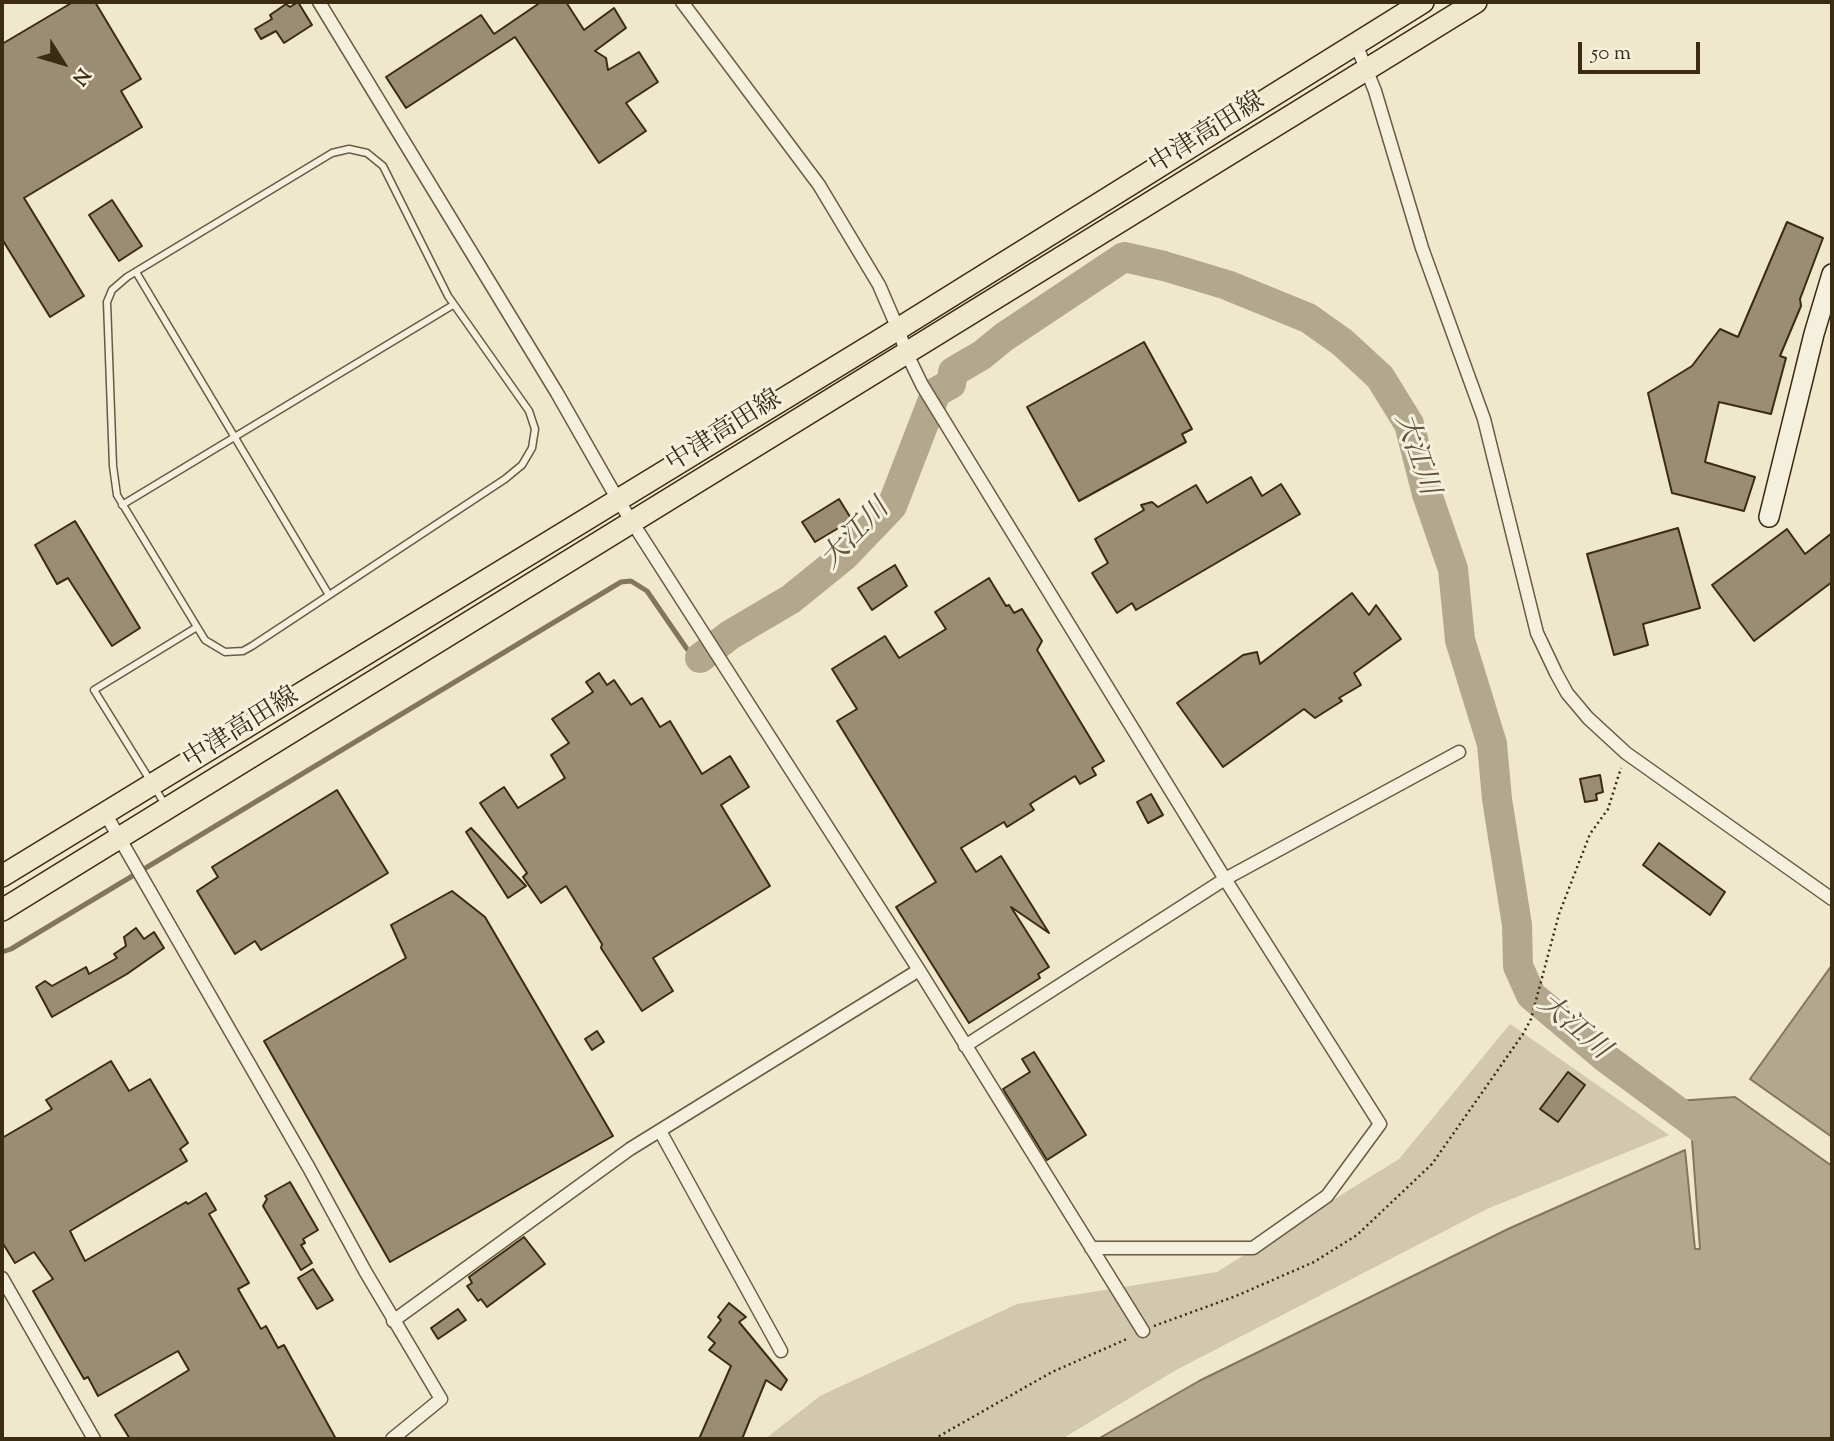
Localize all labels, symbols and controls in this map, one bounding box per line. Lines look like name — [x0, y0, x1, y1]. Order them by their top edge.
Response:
north arrow — [28, 28, 98, 98]
scale bar — [1582, 28, 1704, 72]
text: 50 m — [1591, 39, 1631, 69]
text: N — [65, 62, 96, 90]
street label: 中津高田線 — [1145, 87, 1271, 183]
street label: 中津高田線 — [662, 385, 788, 481]
water label: 大江川 — [1384, 410, 1444, 500]
water label: 大江川 — [816, 494, 898, 578]
street label: 中津高田線 — [179, 682, 305, 778]
water label: 大江川 — [1529, 989, 1615, 1069]

